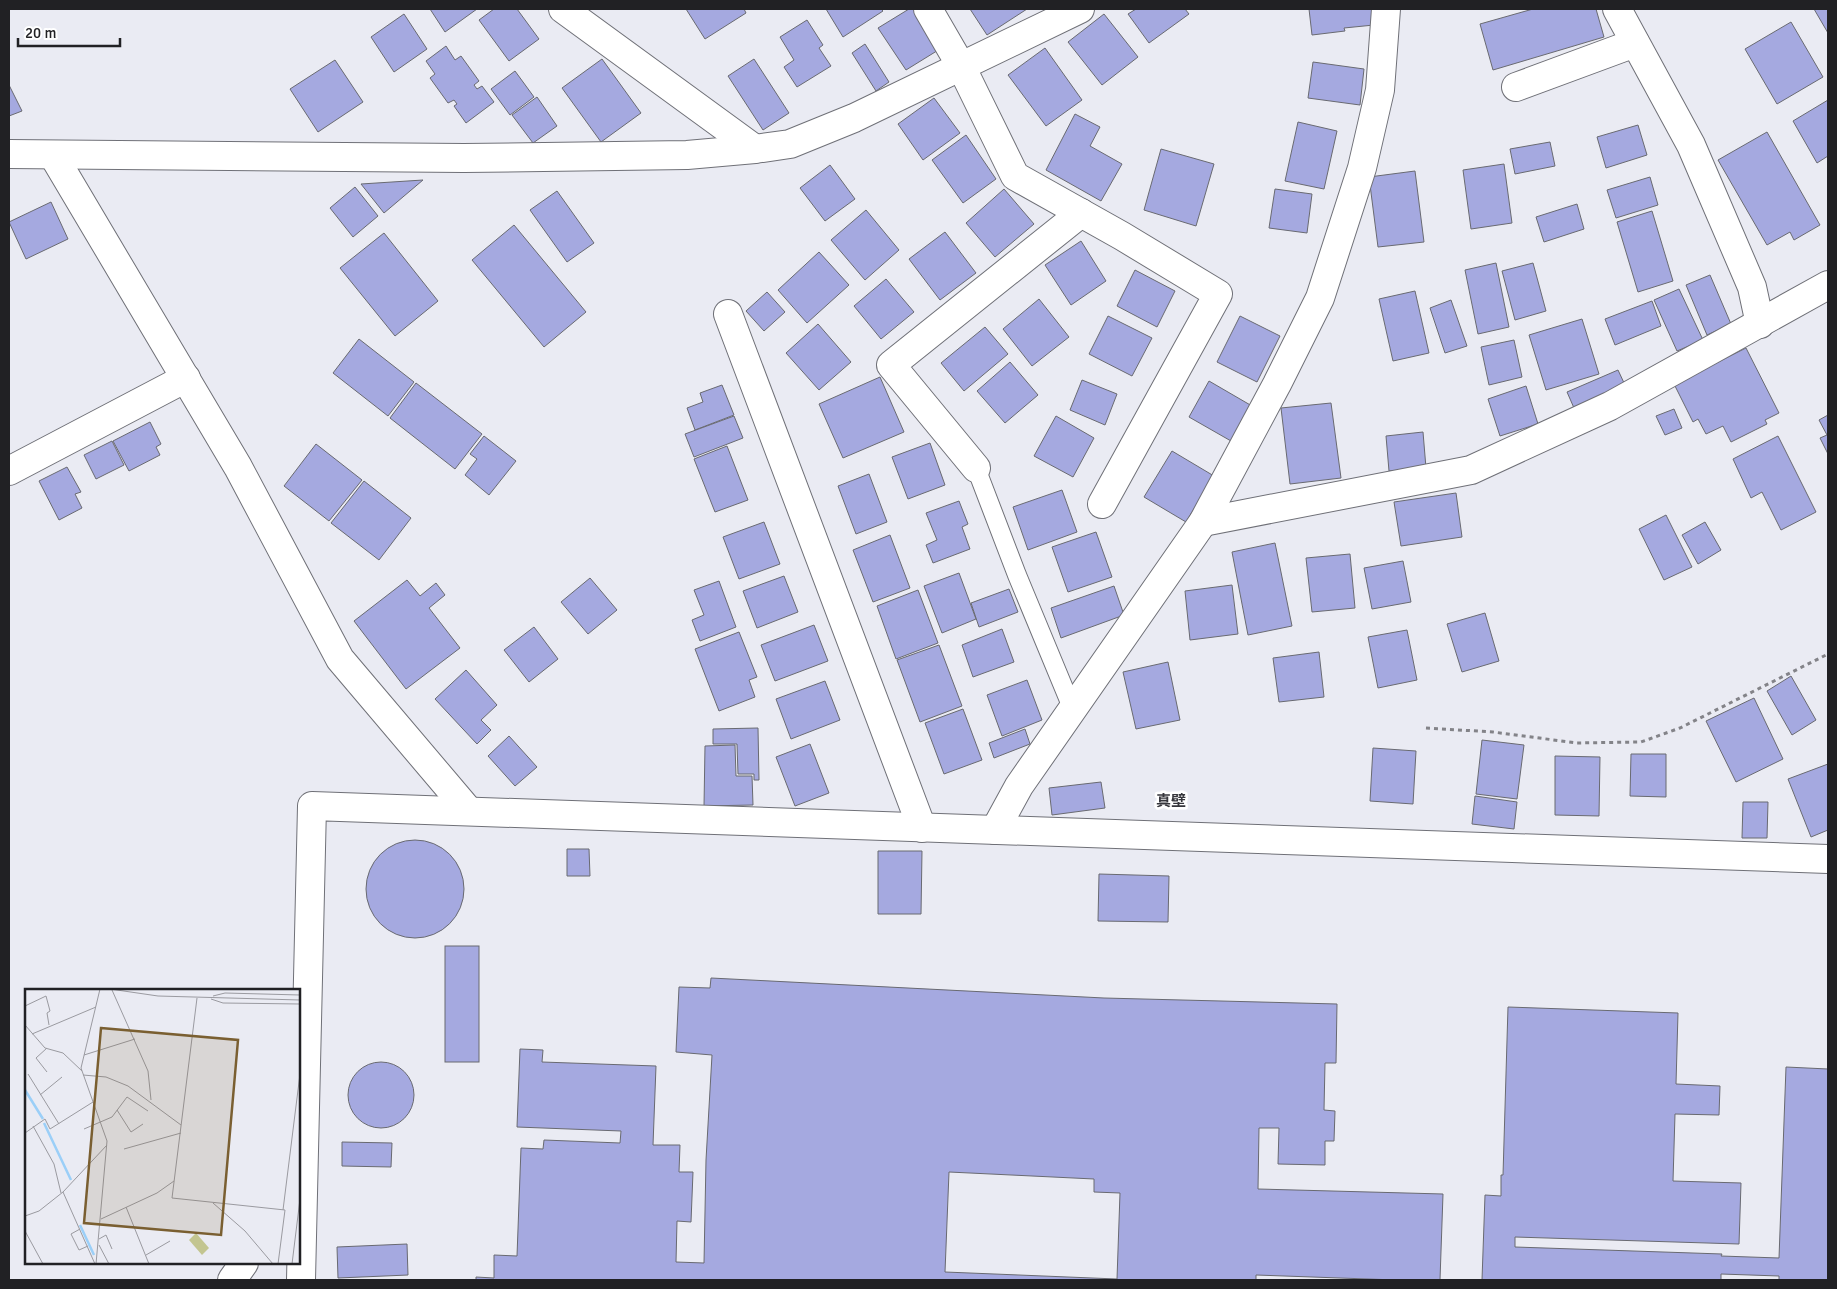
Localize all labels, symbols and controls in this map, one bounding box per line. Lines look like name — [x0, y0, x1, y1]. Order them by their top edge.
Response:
scale bar — [18, 15, 120, 47]
text: 20 m — [25, 24, 56, 42]
district label: 真壁 — [1156, 792, 1186, 810]
inset map — [25, 989, 300, 1264]

